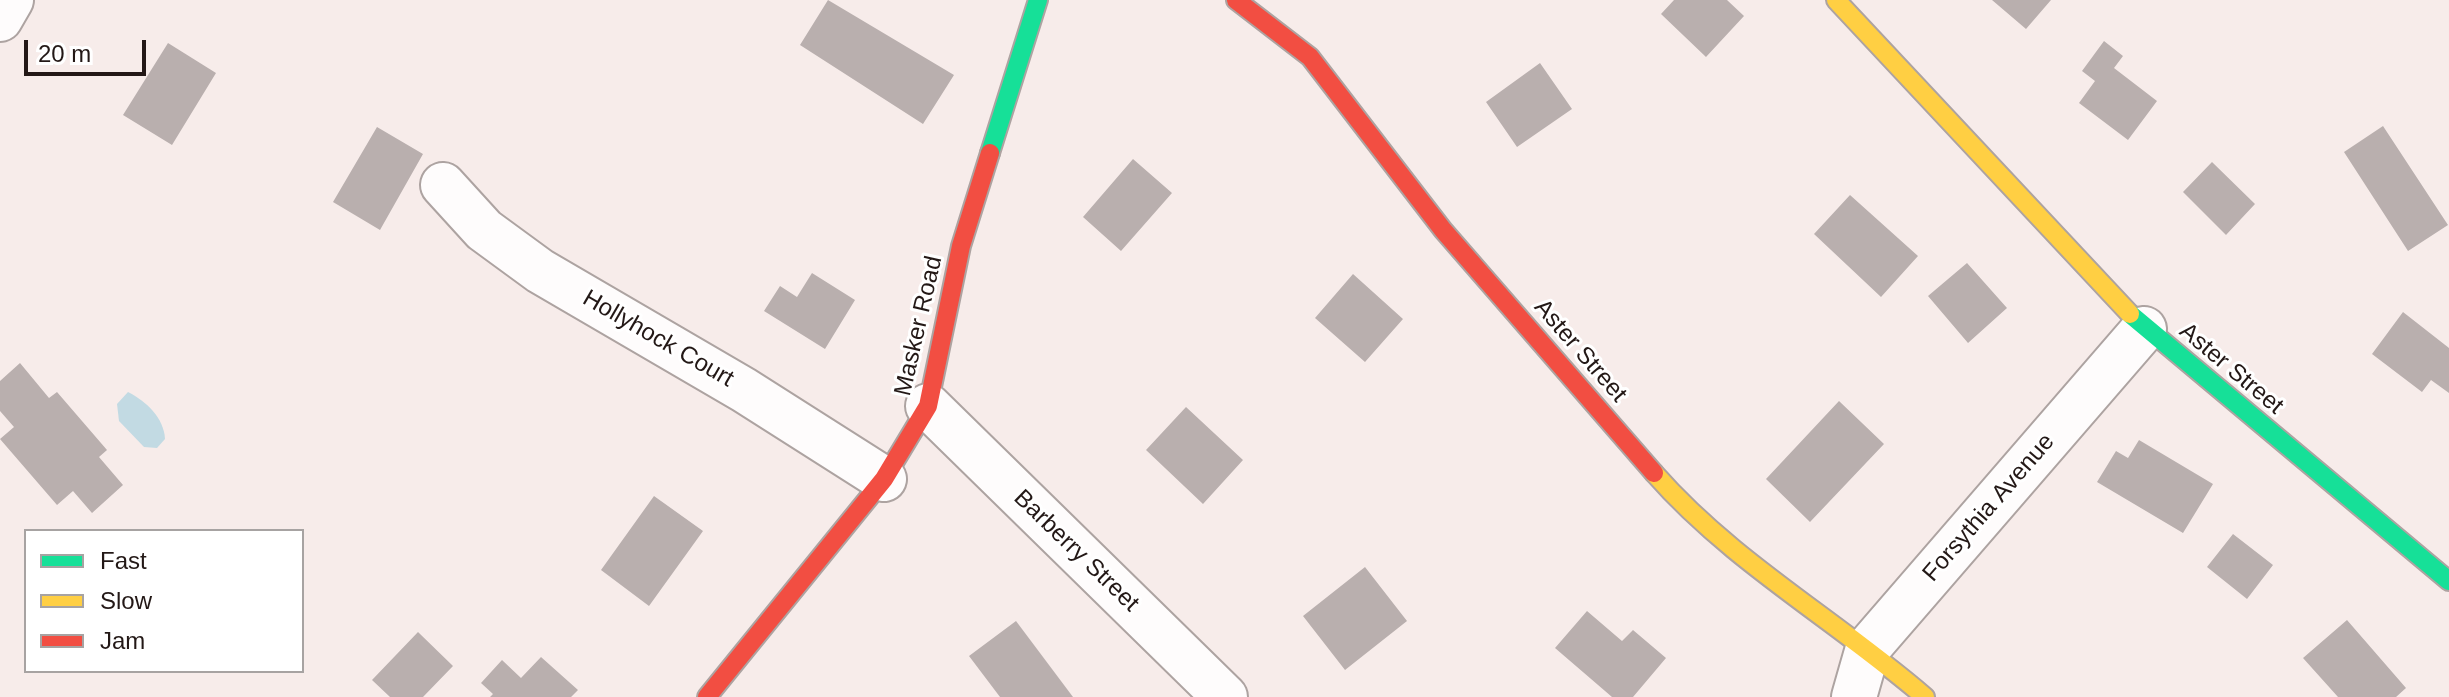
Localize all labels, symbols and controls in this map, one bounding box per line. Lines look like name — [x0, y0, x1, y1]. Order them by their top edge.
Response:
scale bar — [28, 24, 150, 74]
text: 20 m — [38, 40, 91, 67]
street label: Masker Road — [889, 253, 949, 399]
street label: Hollyhock Court — [577, 284, 739, 394]
street label: Aster Street — [1528, 294, 1632, 408]
street label: Aster Street — [2173, 317, 2289, 421]
street label: Forsythia Avenue — [1917, 428, 2061, 588]
street label: Barberry Street — [1007, 484, 1145, 618]
legend — [24, 529, 304, 673]
text: Fast — [100, 547, 147, 574]
text: Slow — [100, 587, 152, 614]
text: Jam — [100, 627, 145, 654]

